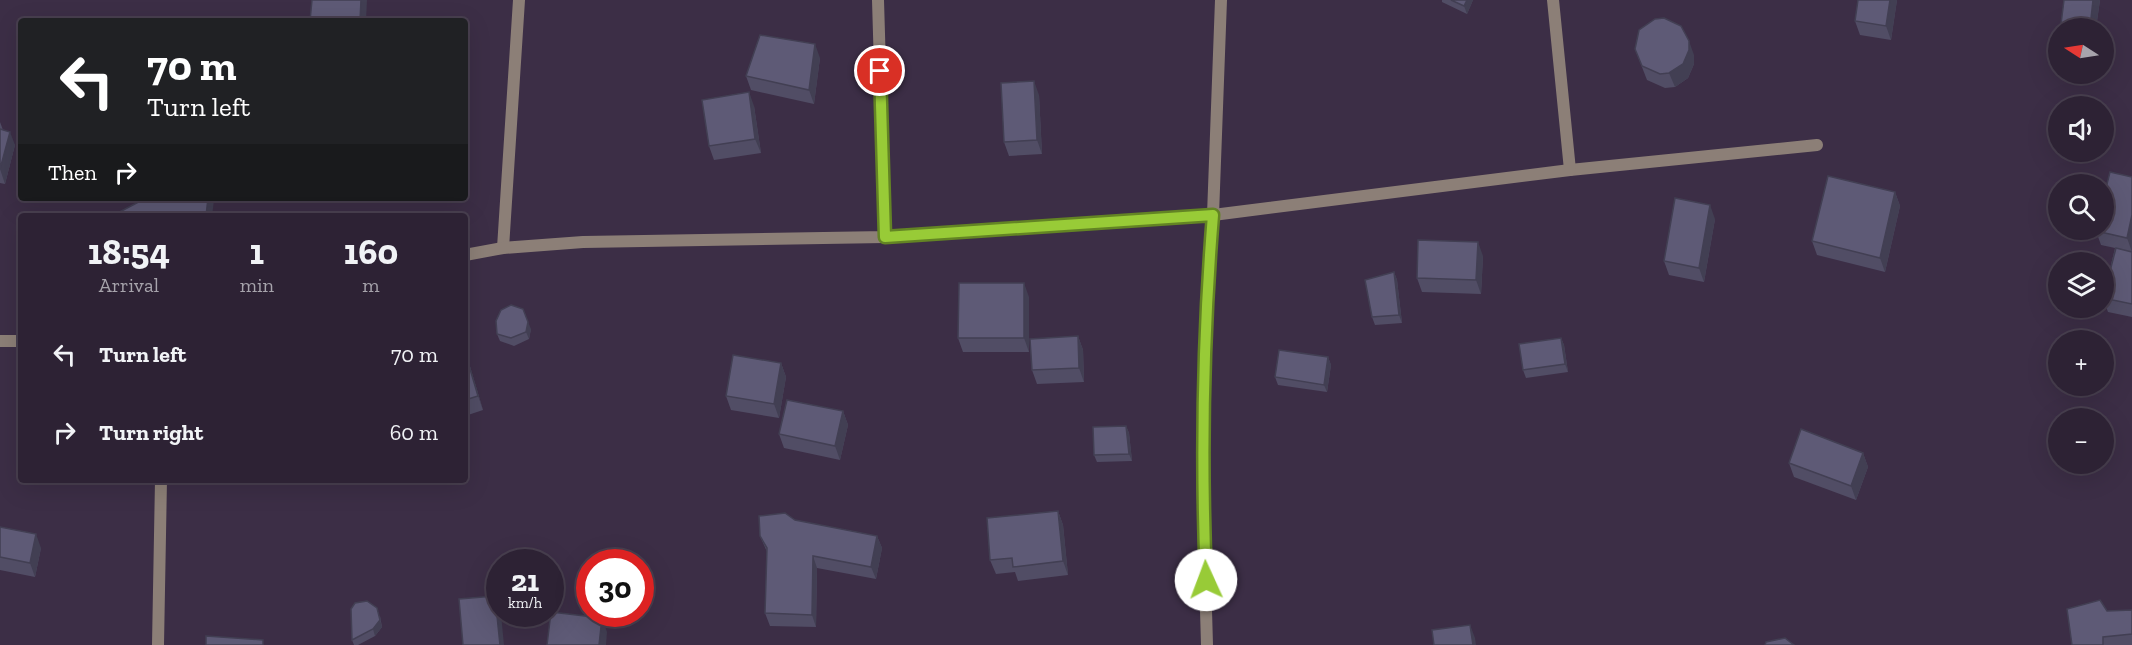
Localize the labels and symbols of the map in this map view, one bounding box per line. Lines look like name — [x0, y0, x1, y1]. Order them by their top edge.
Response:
north arrow — [2048, 18, 2114, 84]
pin — [854, 45, 905, 96]
position arrow — [1174, 548, 1238, 612]
speed limit sign: 30 — [576, 549, 654, 627]

